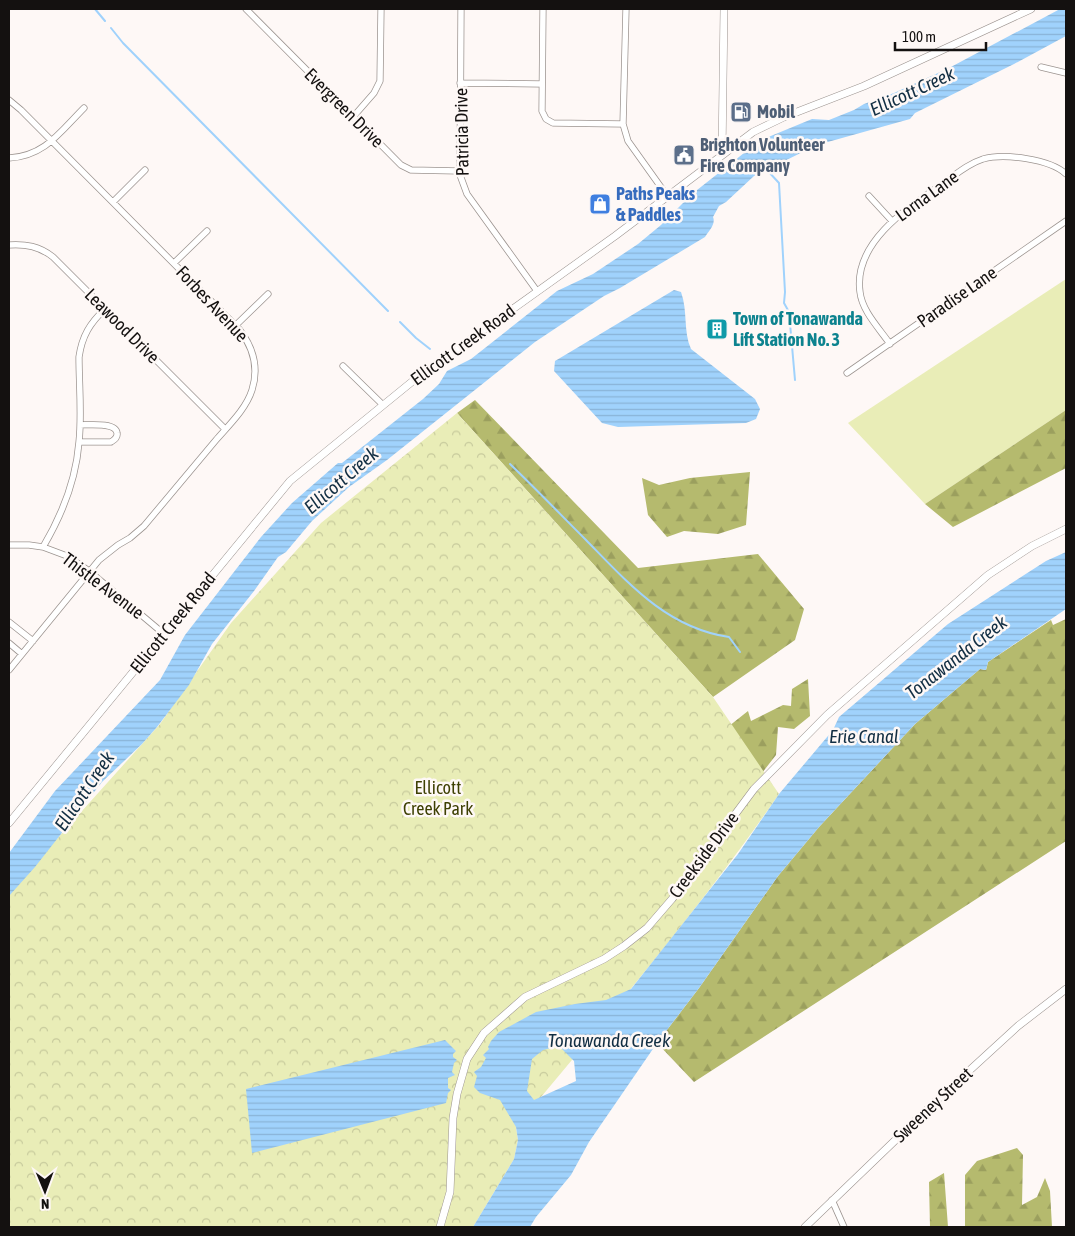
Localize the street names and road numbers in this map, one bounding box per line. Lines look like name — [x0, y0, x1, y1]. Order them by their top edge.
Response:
street label: Evergreen Drive — [300, 64, 388, 152]
street label: Patricia Drive — [450, 88, 473, 176]
street label: Lorna Lane — [891, 166, 962, 225]
street label: Forbes Avenue — [172, 261, 253, 346]
street label: Paradise Lane — [913, 262, 1000, 332]
street label: Leawood Drive — [81, 284, 164, 367]
street label: Ellicott Creek Road — [406, 300, 519, 389]
street label: Thistle Avenue — [58, 548, 148, 623]
street label: Ellicott Creek Road — [126, 568, 220, 677]
street label: Creekside Drive — [664, 808, 743, 902]
street label: Sweeney Street — [889, 1063, 976, 1147]

